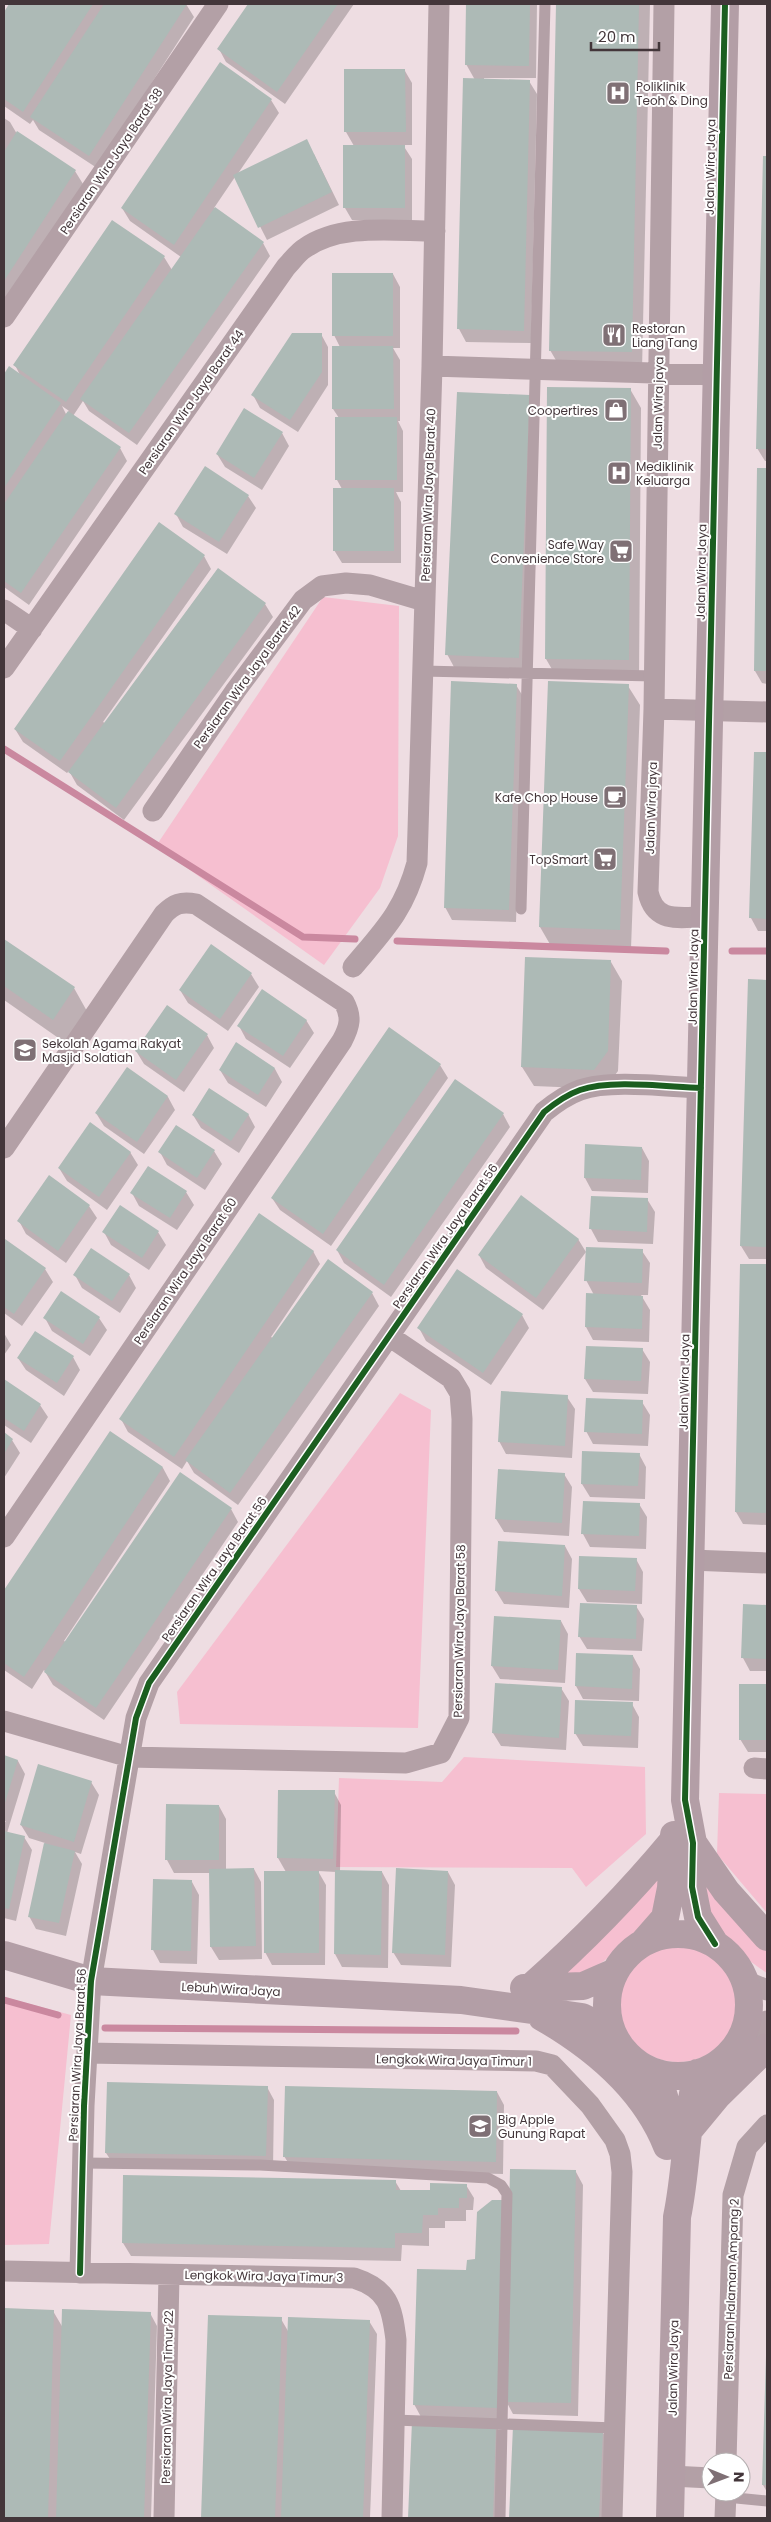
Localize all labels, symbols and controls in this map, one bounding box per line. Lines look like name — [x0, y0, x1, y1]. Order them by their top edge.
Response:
scale bar — [591, 20, 658, 52]
text: 20 m — [598, 26, 636, 47]
place label: Poliklinik Teoh & Ding — [636, 78, 708, 109]
hospital icon: Poliklinik Teoh & Ding — [605, 80, 631, 106]
street label: Persiaran Wira Jaya Barat 38 — [56, 85, 166, 237]
street label: Jalan Wira Jaya — [701, 119, 719, 215]
place label: Restoran Liang Tang — [632, 320, 698, 351]
restaurant icon: Restoran Liang Tang — [601, 322, 627, 348]
street label: Persiaran Wira Jaya Barat 44 — [134, 326, 248, 478]
street label: Jalan Wira jaya — [649, 356, 667, 450]
shop icon: Coopertires — [603, 397, 629, 423]
place label: Coopertires — [528, 402, 598, 419]
street label: Persiaran Wira Jaya Barat 40 — [416, 408, 440, 582]
place label: Mediklinik Keluarga — [636, 458, 695, 489]
hospital icon: Mediklinik Keluarga — [606, 460, 632, 486]
street label: Jalan Wira Jaya — [692, 524, 710, 620]
place label: Safe Way Convenience Store — [491, 536, 604, 567]
supermarket icon: Safe Way Convenience Store — [608, 538, 634, 564]
street label: Persiaran Wira Jaya Barat 42 — [189, 602, 305, 752]
street label: Jalan Wira jaya — [641, 761, 661, 855]
cafe icon: Kafe Chop House — [602, 784, 628, 810]
place label: Kafe Chop House — [495, 789, 598, 806]
supermarket icon: TopSmart — [592, 846, 618, 872]
place label: TopSmart — [529, 851, 588, 868]
street label: Jalan Wira Jaya — [684, 929, 702, 1025]
place label: Sekolah Agama Rakyat Masjid Solatiah — [42, 1035, 181, 1066]
school or university icon: Sekolah Agama Rakyat Masjid Solatiah — [12, 1037, 38, 1063]
street label: Persiaran Wira Jaya Barat 56 — [388, 1160, 502, 1312]
street label: Persiaran Wira Jaya Barat 60 — [129, 1194, 241, 1348]
street label: Jalan Wira Jaya — [675, 1334, 693, 1430]
street label: Persiaran Wira Jaya Barat 56 — [157, 1493, 271, 1645]
street label: Persiaran Wira Jaya Barat 58 — [449, 1544, 469, 1718]
street label: Persiaran Wira Jaya Barat 56 — [64, 1968, 90, 2142]
street label: Lebuh Wira Jaya — [181, 1978, 281, 2000]
street label: Lengkok Wira Jaya Timur 1 — [376, 2050, 532, 2070]
place label: Big Apple Gunung Rapat — [498, 2111, 585, 2142]
school or university icon: Big Apple Gunung Rapat — [467, 2113, 493, 2139]
street label: Persiaran Halaman Ampang 2 — [719, 2198, 743, 2380]
street label: Lengkok Wira Jaya Timur 3 — [184, 2266, 344, 2286]
street label: Persiaran Wira Jaya Timur 22 — [157, 2310, 177, 2484]
street label: Jalan Wira Jaya — [664, 2320, 682, 2416]
north arrow — [701, 2452, 751, 2502]
text: N — [729, 2472, 749, 2483]

